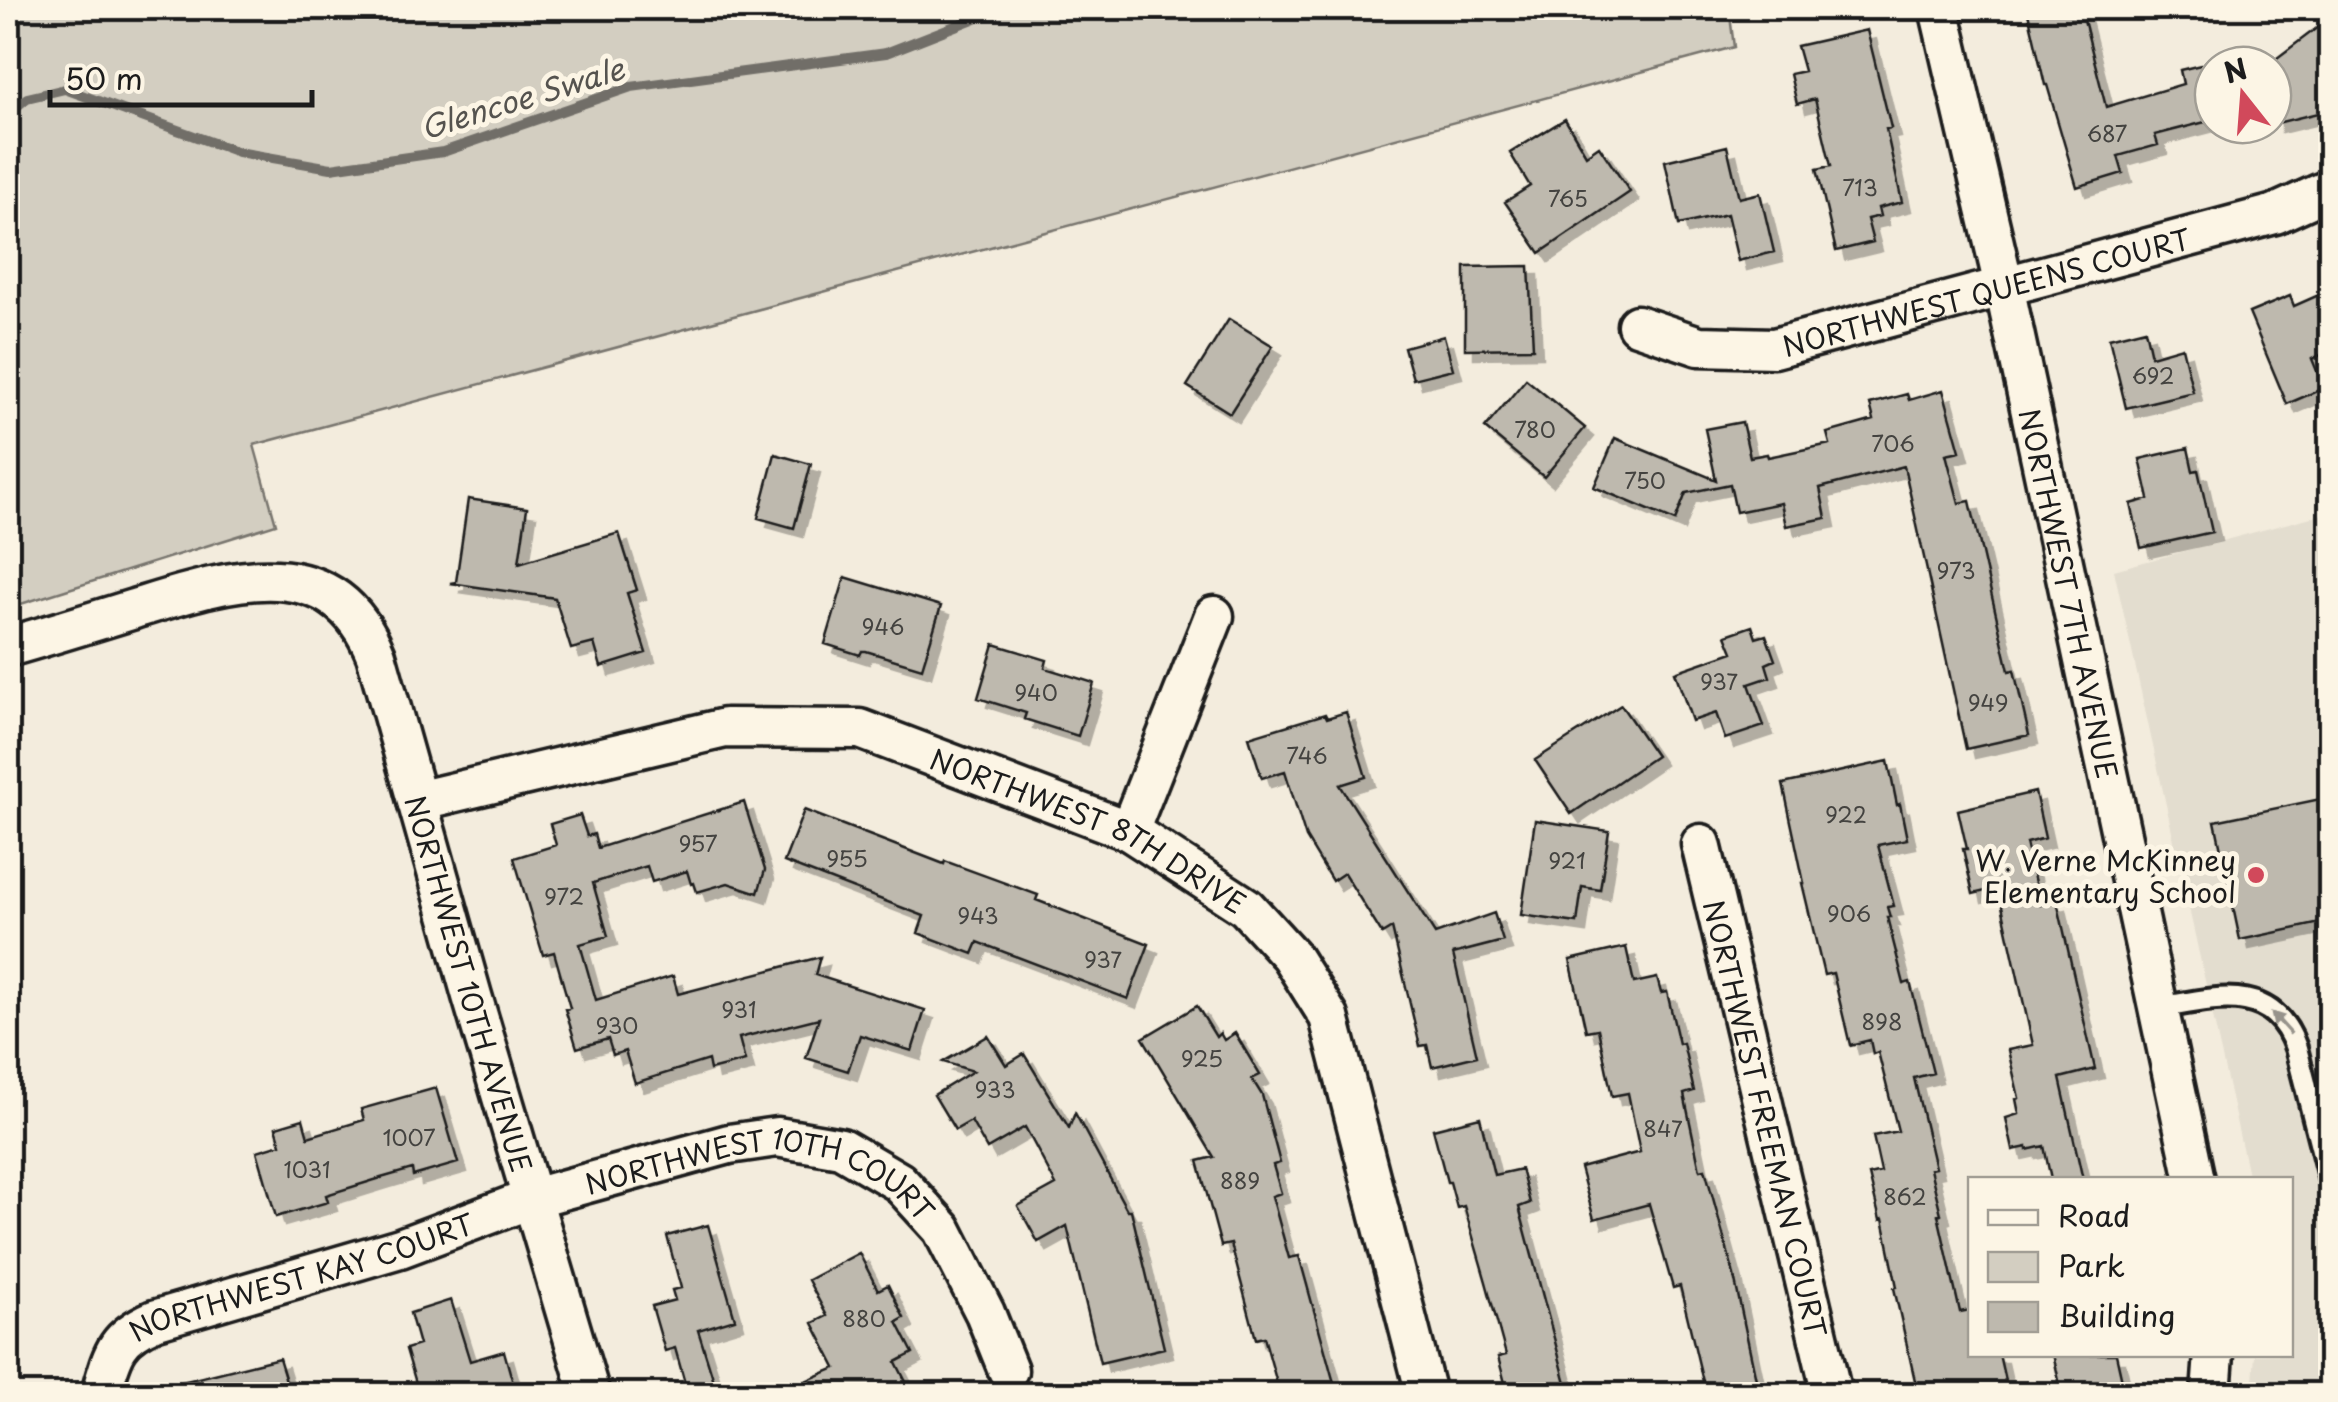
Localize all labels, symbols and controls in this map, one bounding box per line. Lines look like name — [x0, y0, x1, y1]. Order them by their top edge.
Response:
water label: Glencoe Swale — [414, 44, 631, 149]
scale bar — [50, 45, 312, 107]
north arrow — [2193, 45, 2293, 145]
text: N — [2218, 46, 2252, 93]
text: 50 m — [65, 55, 143, 100]
house number: 687 — [2087, 116, 2127, 149]
house number: 713 — [1842, 170, 1878, 203]
house number: 765 — [1548, 181, 1588, 214]
street label: NORTHWEST QUEENS COURT — [1777, 216, 2195, 366]
house number: 692 — [2132, 358, 2174, 391]
street label: NORTHWEST 7TH AVENUE — [2009, 405, 2130, 783]
house number: 780 — [1514, 412, 1556, 445]
house number: 706 — [1871, 426, 1915, 459]
house number: 750 — [1624, 463, 1666, 496]
house number: 973 — [1937, 553, 1975, 586]
house number: 946 — [862, 609, 904, 642]
house number: 937 — [1700, 664, 1738, 697]
house number: 940 — [1014, 675, 1058, 708]
house number: 949 — [1968, 685, 2008, 718]
street label: NORTHWEST 8TH DRIVE — [924, 736, 1255, 923]
house number: 746 — [1286, 738, 1328, 771]
street label: NORTHWEST 10TH AVENUE — [395, 790, 544, 1177]
house number: 922 — [1825, 797, 1867, 830]
house number: 957 — [678, 826, 718, 859]
place label: W. Verne McKinney Elementary School — [1975, 838, 2236, 913]
house number: 955 — [826, 841, 868, 874]
house number: 921 — [1548, 843, 1586, 876]
marker: W. Verne McKinney Elementary School — [2245, 864, 2267, 886]
house number: 972 — [544, 879, 584, 912]
street label: NORTHWEST FREEMAN COURT — [1694, 896, 1839, 1341]
house number: 906 — [1827, 896, 1871, 929]
house number: 943 — [957, 898, 999, 931]
house number: 937 — [1084, 942, 1122, 975]
house number: 931 — [721, 992, 757, 1025]
house number: 898 — [1862, 1004, 1902, 1037]
house number: 930 — [596, 1008, 638, 1041]
one-way arrow — [2270, 1011, 2292, 1036]
house number: 925 — [1181, 1041, 1223, 1074]
house number: 933 — [974, 1072, 1016, 1105]
house number: 847 — [1643, 1111, 1683, 1144]
street label: NORTHWEST 10TH COURT — [580, 1115, 945, 1230]
house number: 1007 — [382, 1120, 436, 1153]
house number: 1031 — [284, 1152, 330, 1185]
house number: 889 — [1220, 1163, 1260, 1196]
legend — [1968, 1177, 2293, 1357]
house number: 862 — [1883, 1179, 1927, 1212]
text: Road — [2058, 1192, 2131, 1237]
street label: NORTHWEST KAY COURT — [120, 1201, 479, 1351]
text: Park — [2058, 1242, 2125, 1287]
text: Building — [2058, 1292, 2175, 1337]
house number: 880 — [842, 1301, 886, 1334]

